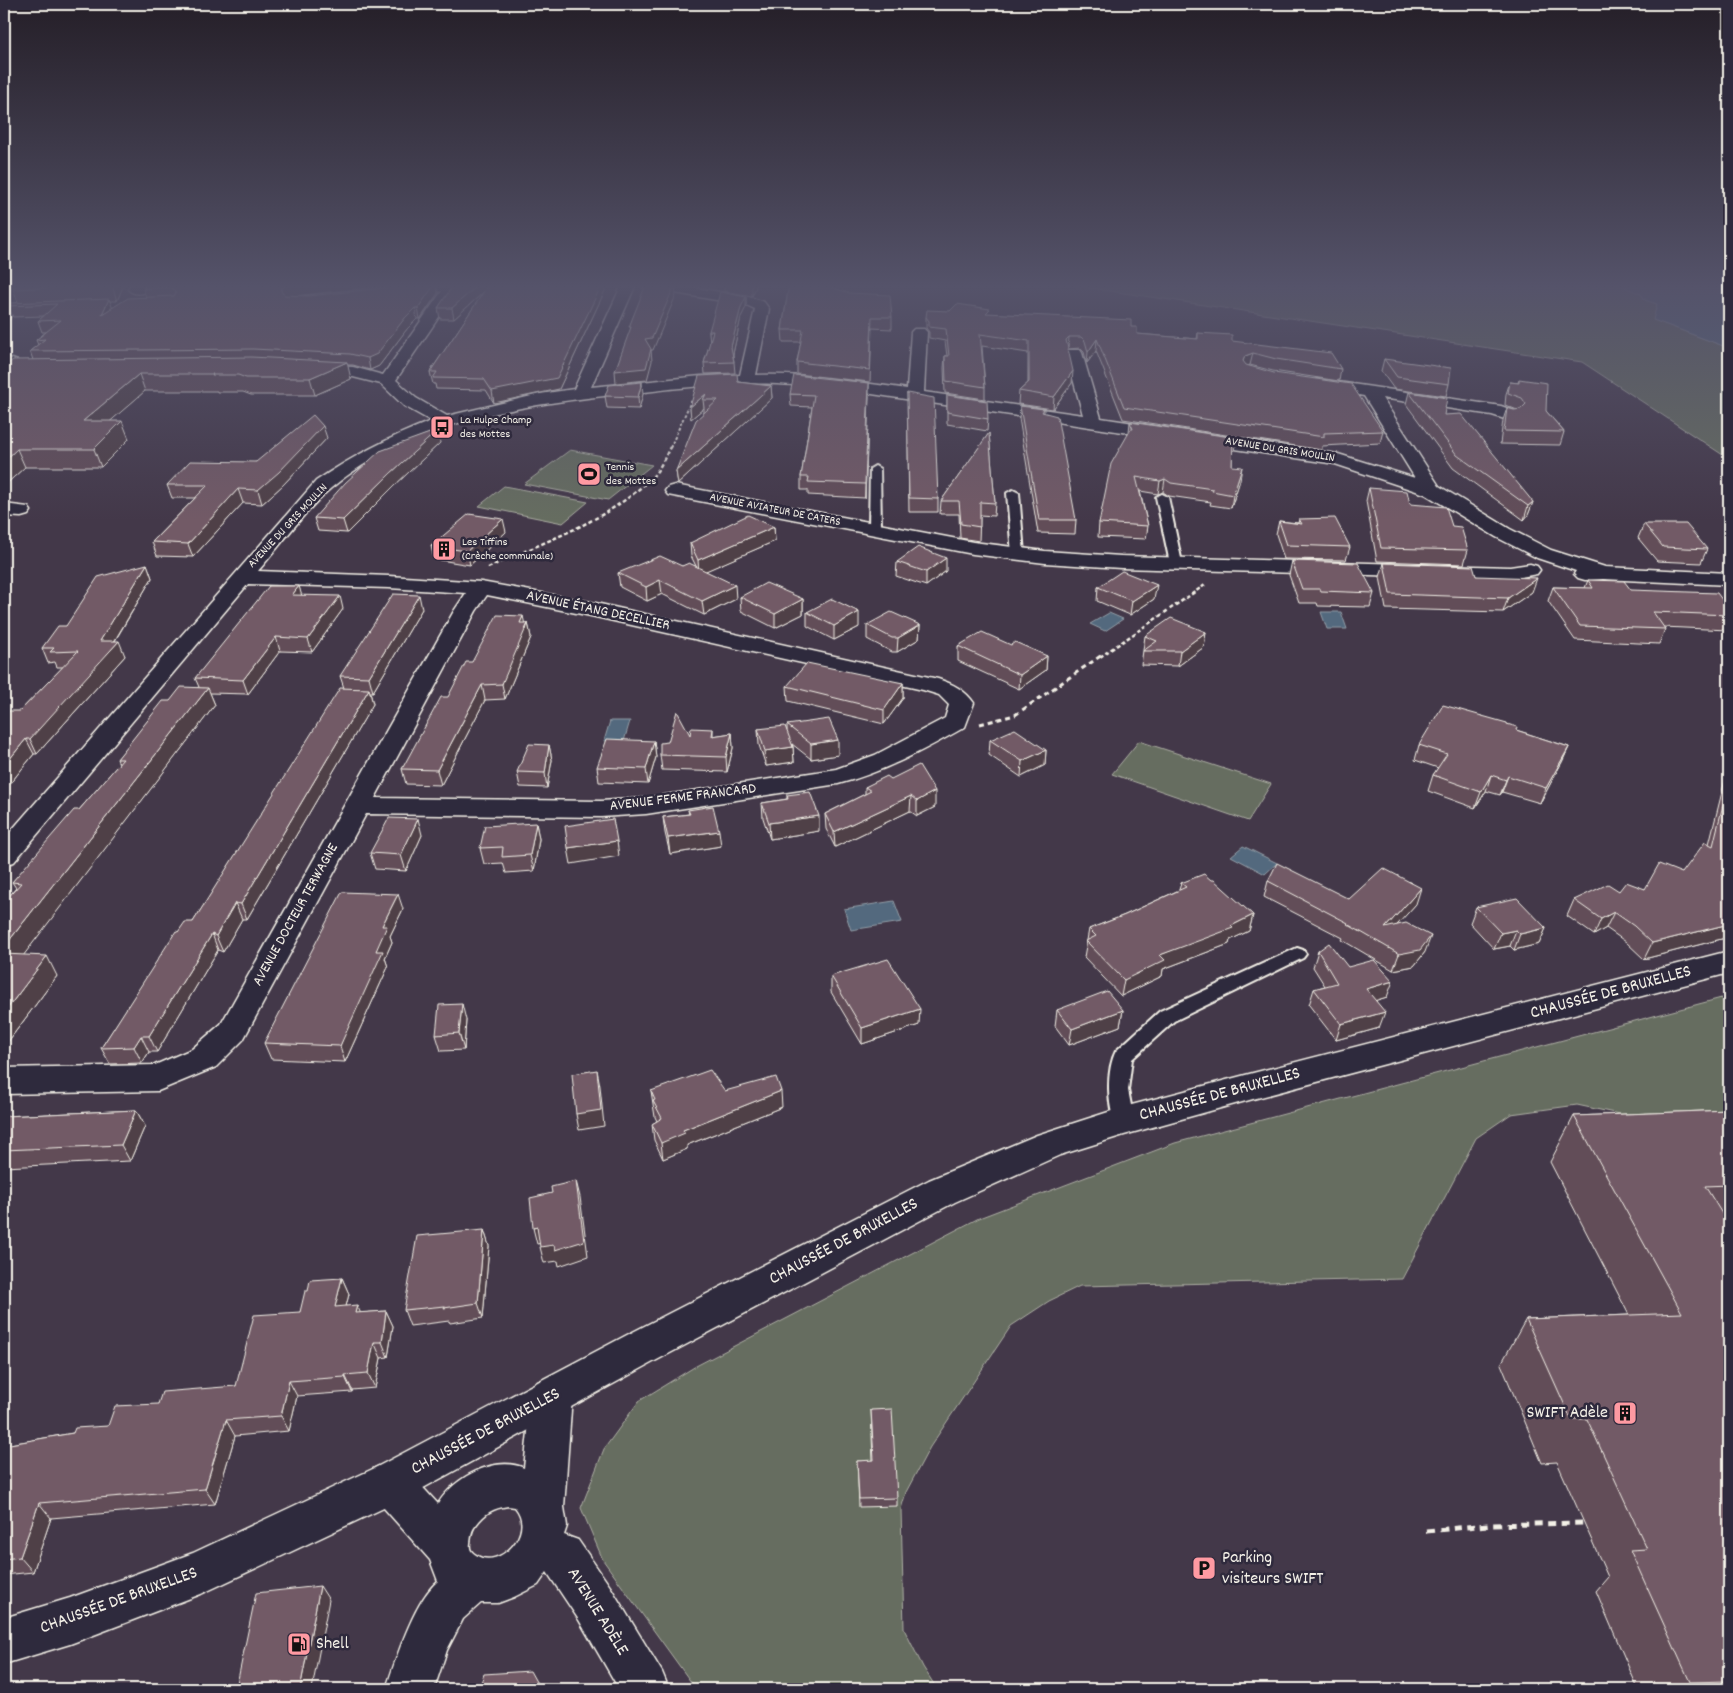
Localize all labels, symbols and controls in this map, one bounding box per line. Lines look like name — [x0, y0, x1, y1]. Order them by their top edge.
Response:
place label: La Hulpe Champ des Mottes — [460, 412, 532, 443]
bus stop icon: La Hulpe Champ des Mottes — [429, 414, 455, 440]
street label: AVENUE DU GRIS MOULIN — [1224, 433, 1336, 467]
place label: Tennis des Mottes — [606, 459, 656, 490]
sports icon: Tennis des Mottes — [576, 461, 602, 487]
street label: AVENUE DU GRIS MOULIN — [244, 480, 332, 572]
street label: AVENUE AVIATEUR DE CATERS — [708, 489, 842, 531]
place label: Les Tiffins (Crèche communale) — [462, 534, 553, 565]
building icon: Les Tiffins (Crèche communale) — [431, 536, 457, 562]
street label: AVENUE ÉTANG DECELLIER — [524, 585, 672, 637]
street label: AVENUE FERME FRANCARD — [609, 778, 758, 818]
street label: AVENUE DOCTEUR TERWAGNE — [248, 839, 345, 990]
street label: CHAUSSÉE DE BRUXELLES — [1528, 959, 1694, 1027]
street label: CHAUSSÉE DE BRUXELLES — [1137, 1061, 1303, 1129]
street label: CHAUSSÉE DE BRUXELLES — [765, 1192, 923, 1292]
street label: CHAUSSÉE DE BRUXELLES — [407, 1382, 565, 1482]
building icon: SWIFT Adèle — [1612, 1400, 1638, 1426]
place label: SWIFT Adèle — [1527, 1401, 1608, 1426]
place label: Parking visiteurs SWIFT — [1222, 1546, 1323, 1592]
parking icon: Parking visiteurs SWIFT — [1191, 1555, 1217, 1581]
street label: CHAUSSÉE DE BRUXELLES — [37, 1561, 201, 1641]
street label: AVENUE ADÈLE — [560, 1563, 634, 1661]
fuel station icon: Shell — [286, 1631, 312, 1657]
place label: Shell — [316, 1632, 349, 1657]

